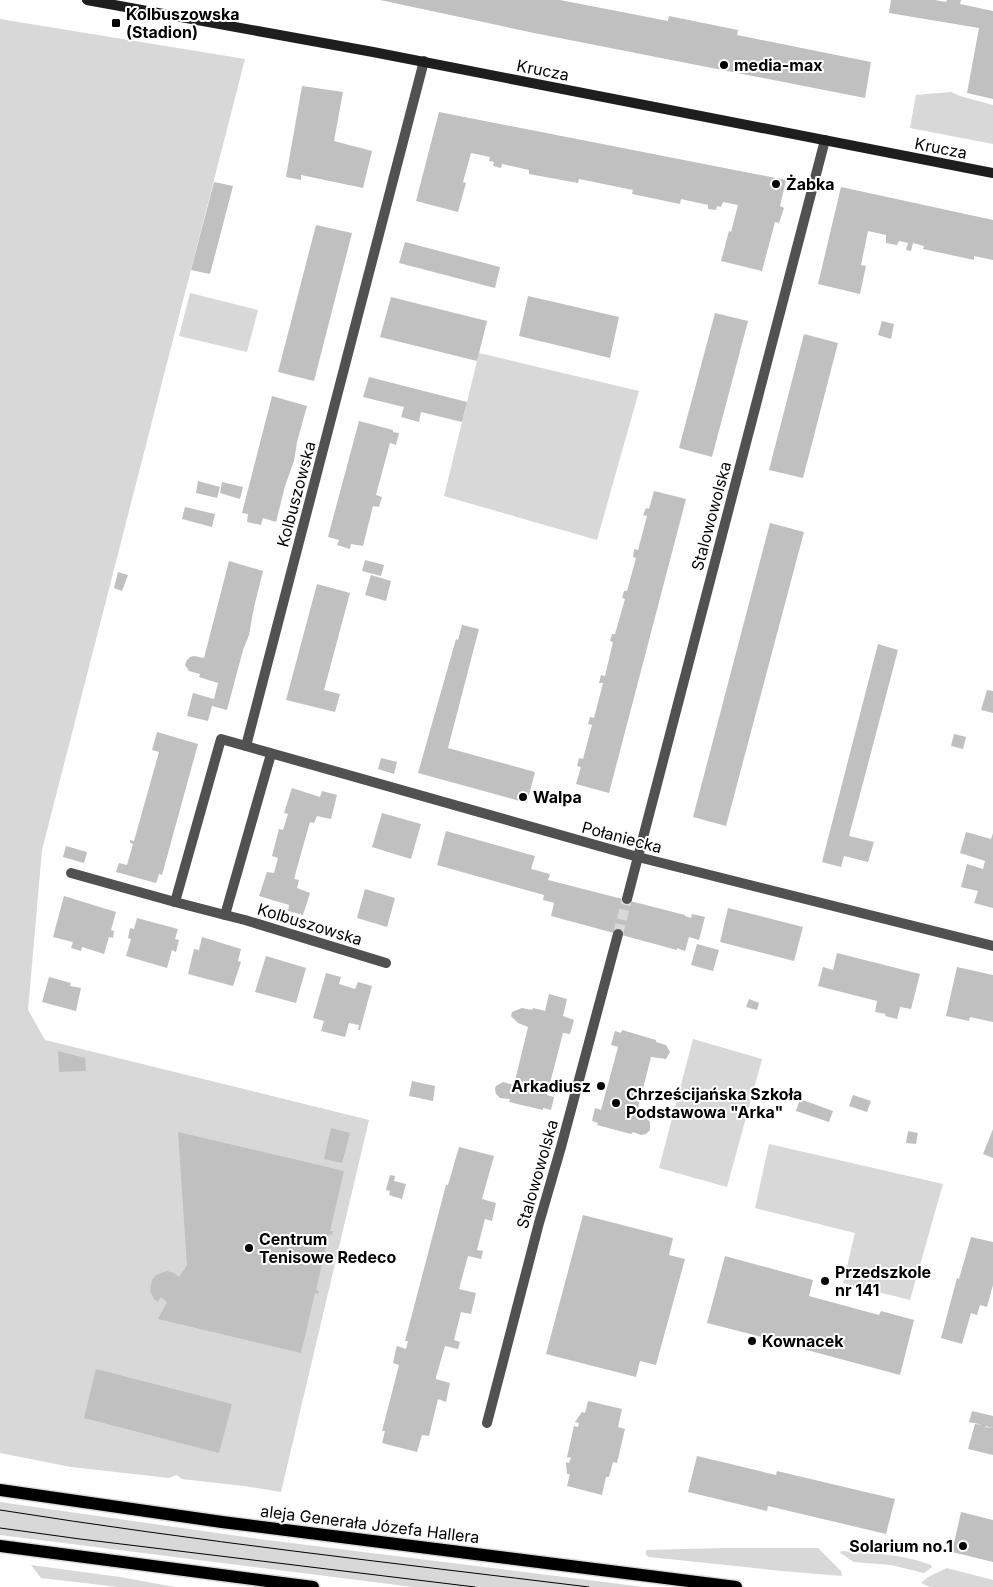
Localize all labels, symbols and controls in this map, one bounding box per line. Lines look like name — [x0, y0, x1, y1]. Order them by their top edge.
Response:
place label: Kolbuszowska (Stadion) — [126, 4, 240, 42]
marker: Kolbuszowska (Stadion) — [110, 17, 122, 29]
street label: Krucza — [515, 55, 571, 85]
place label: media-max — [734, 55, 823, 75]
marker: media-max — [718, 59, 730, 71]
street label: Krucza — [913, 133, 969, 163]
place label: Żabka — [786, 174, 835, 194]
marker: Żabka — [770, 178, 782, 190]
street label: Kolbuszowska — [272, 439, 320, 549]
street label: Stalowowolska — [687, 459, 735, 573]
place label: Walpa — [533, 787, 582, 807]
marker: Walpa — [517, 791, 529, 803]
street label: Połaniecka — [580, 817, 664, 857]
street label: Kolbuszowska — [255, 899, 365, 949]
place label: Arkadiusz — [511, 1076, 591, 1096]
marker: Arkadiusz — [595, 1080, 607, 1092]
place label: Chrześcijańska Szkoła Podstawowa "Arka" — [626, 1084, 802, 1122]
marker: Chrześcijańska Szkoła Podstawowa "Arka" — [610, 1097, 622, 1109]
street label: Stalowowolska — [512, 1117, 562, 1231]
place label: Centrum Tenisowe Redeco — [259, 1229, 396, 1267]
marker: Centrum Tenisowe Redeco — [243, 1242, 255, 1254]
place label: Przedszkole nr 141 — [835, 1262, 931, 1300]
marker: Przedszkole nr 141 — [819, 1275, 831, 1287]
place label: Kownacek — [762, 1331, 844, 1351]
marker: Kownacek — [746, 1335, 758, 1347]
street label: aleja Generała Józefa Hallera — [259, 1501, 481, 1547]
place label: Solarium no.1 — [849, 1536, 953, 1556]
marker: Solarium no.1 — [957, 1540, 969, 1552]

